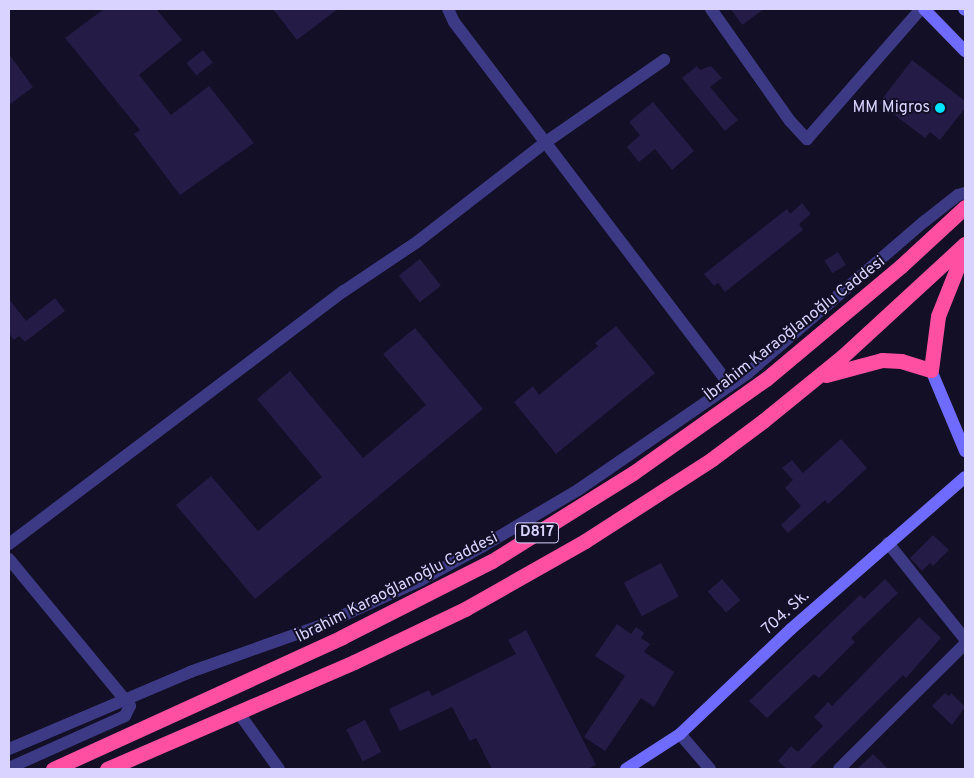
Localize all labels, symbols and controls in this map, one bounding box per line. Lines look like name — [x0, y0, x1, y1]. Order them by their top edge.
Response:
place label: MM Migros — [852, 98, 930, 118]
marker: MM Migros — [934, 102, 946, 114]
street label: İbrahim Karaoğlanoğlu Caddesi — [701, 252, 889, 406]
road number: D817 — [514, 520, 560, 546]
street label: İbrahim Karaoğlanoğlu Caddesi — [293, 529, 501, 647]
street label: 704. Sk. — [758, 587, 814, 639]

